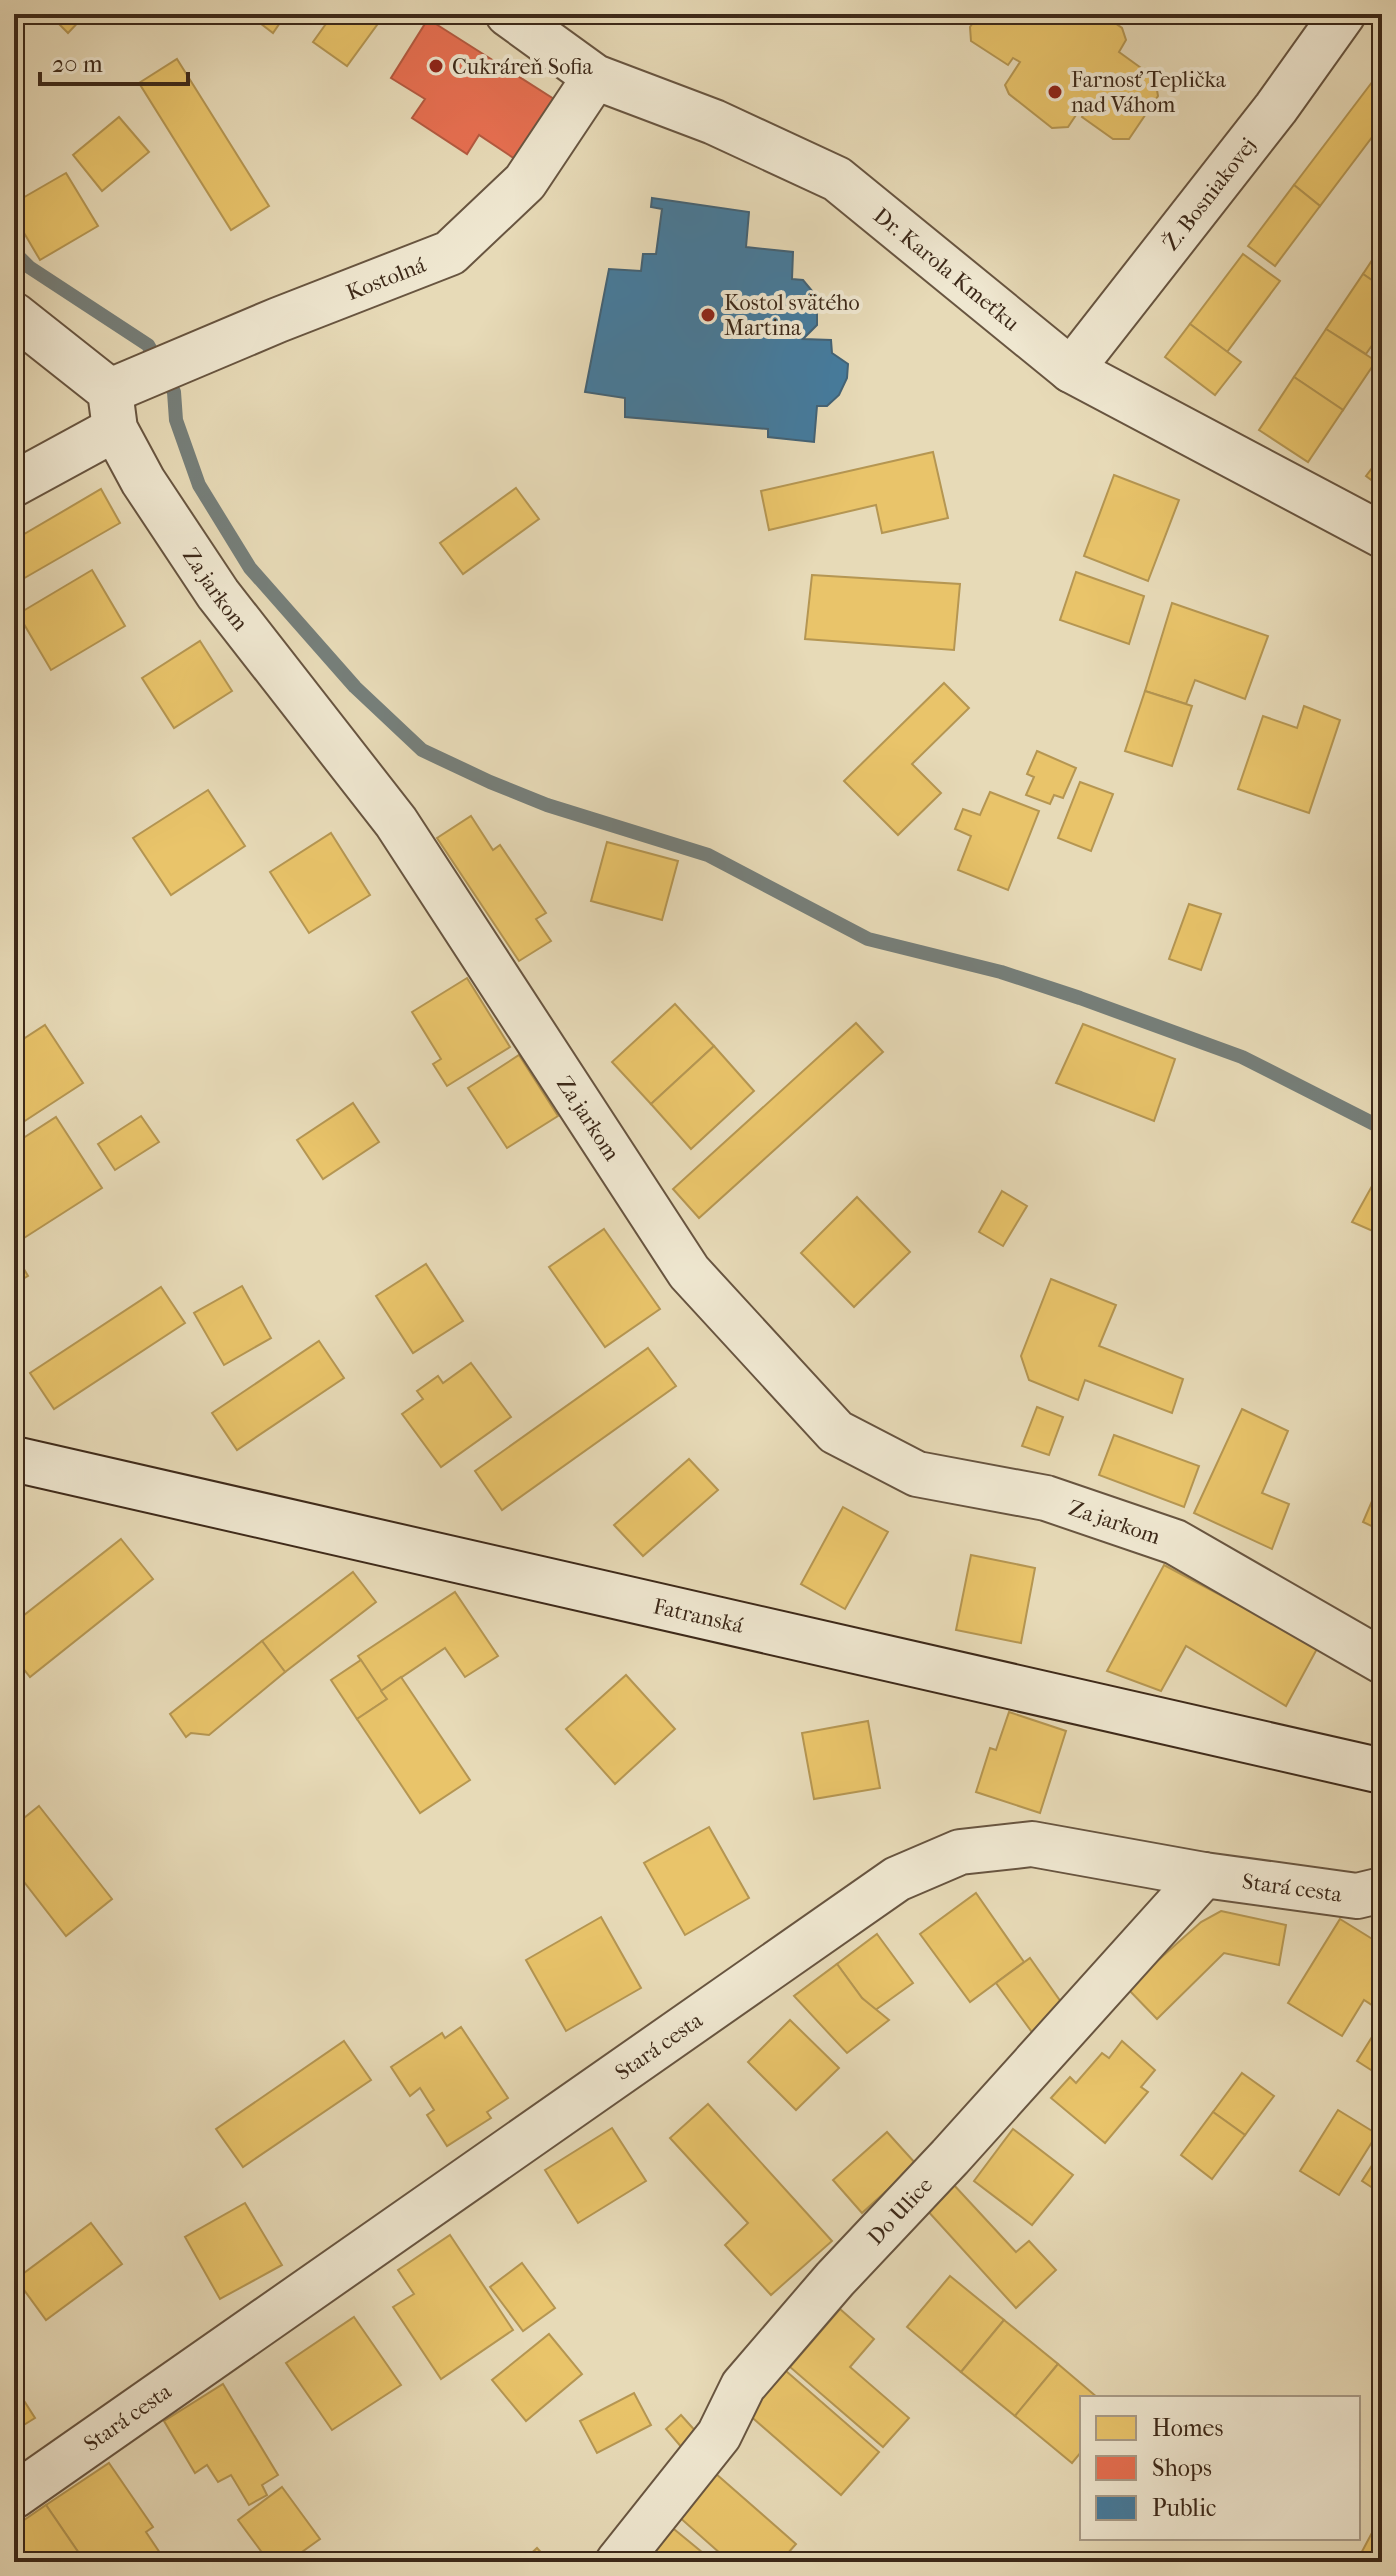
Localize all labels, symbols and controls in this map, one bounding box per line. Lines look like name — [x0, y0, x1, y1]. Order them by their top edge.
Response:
scale bar — [40, 36, 188, 86]
text: 20 m — [52, 50, 103, 78]
place label: Cukráreň Sofia — [452, 54, 594, 80]
marker: Cukráreň Sofia — [427, 57, 445, 75]
place label: Farnosť Teplička nad Váhom — [1071, 67, 1227, 118]
marker: Farnosť Teplička nad Váhom — [1046, 83, 1064, 101]
street label: Ž. Bosniakovej — [1157, 133, 1262, 256]
street label: Dr. Karola Kmeťku — [868, 202, 1025, 337]
street label: Kostolná — [343, 252, 430, 306]
place label: Kostol svätého Martina — [724, 290, 860, 341]
marker: Kostol svätého Martina — [699, 306, 717, 324]
street label: Za jarkom — [177, 543, 254, 636]
street label: Za jarkom — [551, 1072, 625, 1166]
street label: Za jarkom — [1065, 1495, 1164, 1550]
street label: Fatranská — [651, 1593, 747, 1639]
street label: Stará cesta — [1241, 1868, 1344, 1908]
street label: Stará cesta — [610, 2007, 708, 2086]
street label: Do Ulice — [862, 2172, 938, 2250]
street label: Stará cesta — [79, 2378, 177, 2457]
legend — [1080, 2396, 1360, 2540]
text: Homes — [1152, 2414, 1223, 2442]
text: Shops — [1152, 2454, 1212, 2482]
text: Public — [1152, 2494, 1216, 2522]

